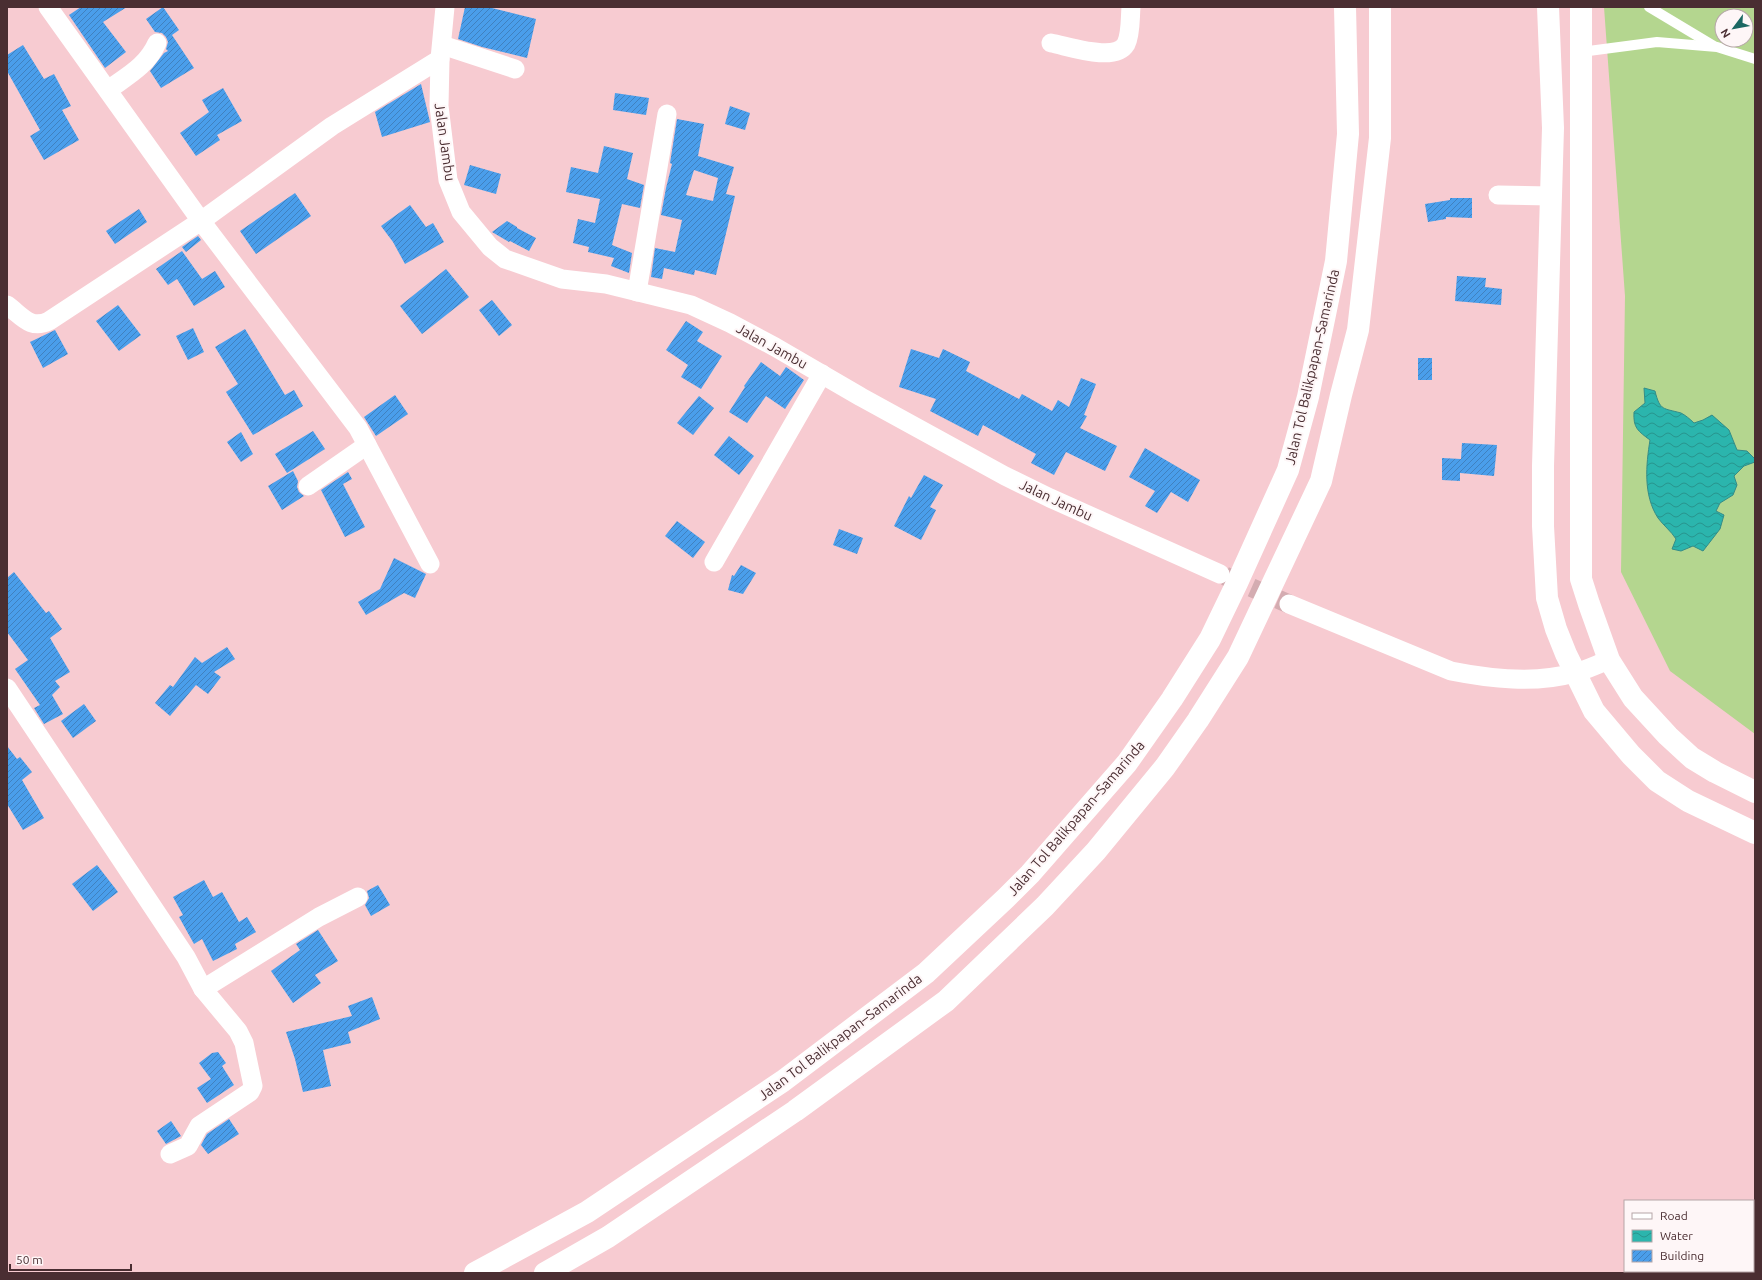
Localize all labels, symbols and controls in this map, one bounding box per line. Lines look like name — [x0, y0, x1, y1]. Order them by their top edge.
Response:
north arrow — [1714, 8, 1754, 48]
text: N — [1718, 27, 1733, 40]
street label: Jalan Jambu — [432, 102, 458, 182]
street label: Jalan Tol Balikpapan–Samarinda — [1282, 268, 1342, 466]
street label: Jalan Jambu — [734, 320, 810, 372]
street label: Jalan Jambu — [1017, 476, 1095, 524]
street label: Jalan Tol Balikpapan–Samarinda — [1004, 737, 1148, 899]
street label: Jalan Tol Balikpapan–Samarinda — [755, 970, 925, 1104]
legend — [1624, 1200, 1754, 1272]
text: Road — [1660, 1209, 1688, 1222]
text: Water — [1660, 1229, 1693, 1242]
scale bar — [10, 1246, 131, 1272]
text: Building — [1660, 1249, 1704, 1262]
text: 50 m — [16, 1253, 43, 1266]

